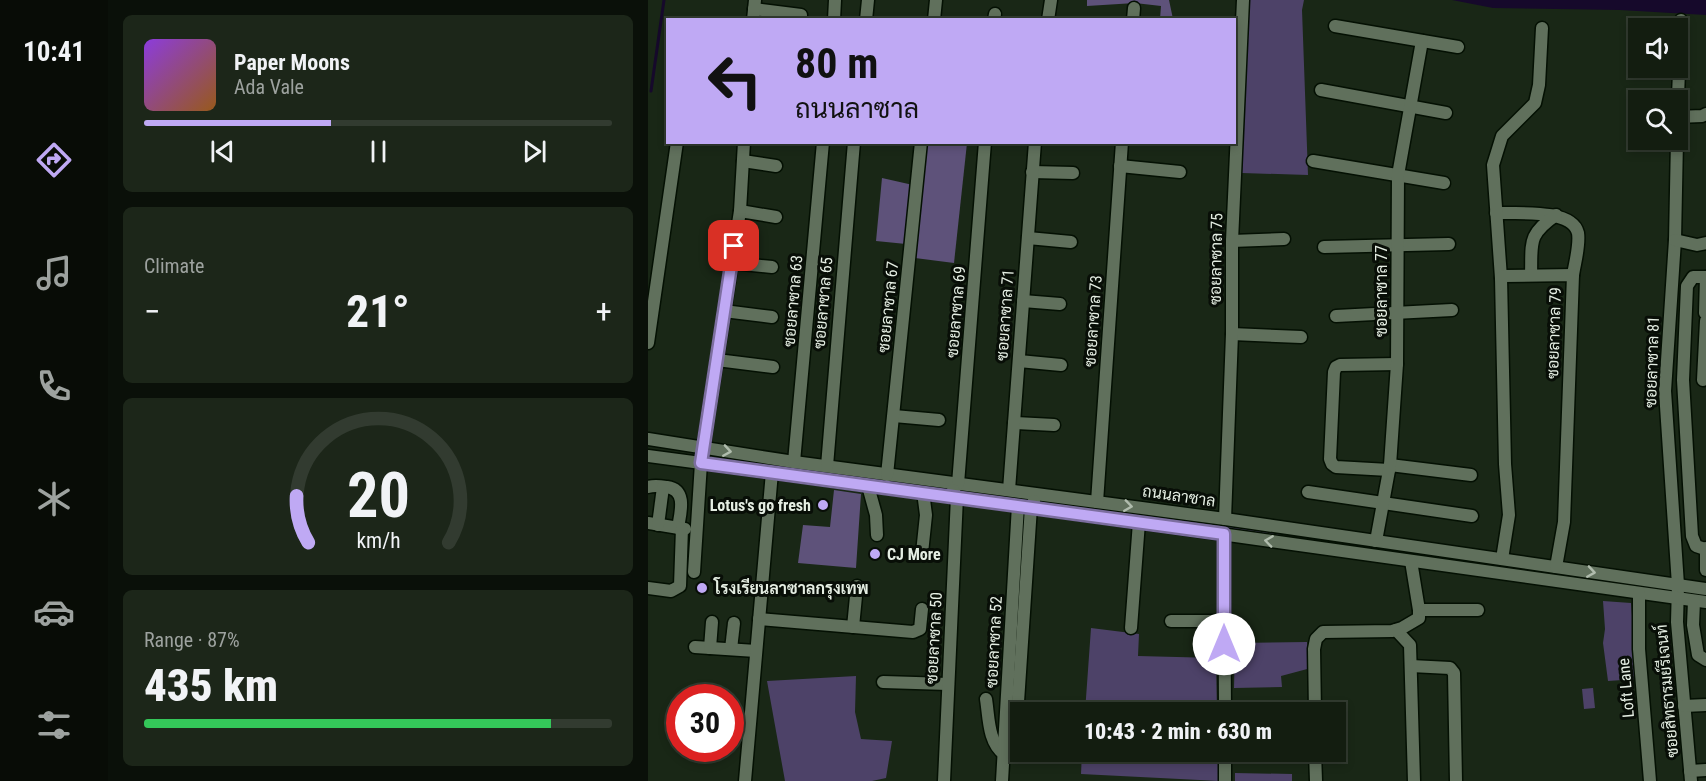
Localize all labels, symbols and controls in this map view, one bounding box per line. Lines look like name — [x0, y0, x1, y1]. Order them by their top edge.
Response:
map controls — [1628, 18, 1688, 150]
button: sound — [1628, 18, 1688, 78]
text: 10:41 — [23, 36, 85, 68]
text: 80 m — [795, 39, 878, 88]
icon: left — [696, 42, 774, 120]
text: Paper Moons — [234, 50, 350, 75]
text: Ada Vale — [234, 75, 304, 99]
button: search — [1628, 90, 1688, 150]
text: ถนนลาซาล — [795, 93, 919, 125]
icon: previous — [206, 135, 239, 168]
icon: pause — [362, 135, 395, 168]
icon: next — [518, 135, 551, 168]
icon: directions — [33, 139, 75, 181]
street label: ซอยลาซาล 75 — [1206, 213, 1226, 305]
pin — [708, 220, 759, 271]
icon: arrive — [717, 229, 750, 262]
street label: ซอยลาซาล 77 — [1372, 245, 1391, 337]
icon: music — [33, 252, 75, 294]
text: Climate — [144, 254, 204, 278]
street label: ซอยลาซาล 63 — [780, 254, 806, 348]
street label: ซอยลาซาล 65 — [810, 256, 836, 350]
street label: ซอยลาซาล 67 — [874, 260, 902, 354]
street label: ซอยลาซาล 69 — [943, 265, 969, 359]
street label: ซอยลาซาล 71 — [992, 269, 1018, 361]
street label: ซอยลาซาล 73 — [1080, 275, 1106, 367]
text: 21° — [346, 285, 410, 338]
street label: ซอยลาซาล 79 — [1543, 287, 1565, 379]
text: − — [144, 292, 161, 331]
text: + — [596, 292, 612, 331]
street label: ซอยลาซาล 81 — [1641, 316, 1663, 408]
icon: phone — [33, 365, 75, 407]
one-way arrow — [721, 444, 731, 457]
text: 20 — [346, 459, 410, 532]
icon: climate — [33, 478, 75, 520]
street label: ถนนลาซาล — [1141, 481, 1217, 511]
place label: Lotus's go fresh — [710, 496, 811, 515]
marker: Lotus's go fresh — [816, 498, 830, 512]
one-way arrow — [1123, 499, 1132, 512]
text: km/h — [356, 529, 400, 554]
one-way arrow — [1265, 535, 1274, 547]
place label: CJ More — [887, 545, 941, 564]
marker: CJ More — [868, 547, 882, 561]
one-way arrow — [1586, 565, 1596, 578]
place label: โรงเรียนลาซาลกรุงเทพ — [713, 577, 869, 600]
marker: โรงเรียนลาซาลกรุงเทพ — [695, 581, 709, 595]
icon: car — [33, 591, 75, 633]
street label: ซอยลาซาล 50 — [922, 592, 946, 684]
street label: ซอยลาซาล 52 — [982, 596, 1006, 688]
position arrow — [1192, 612, 1256, 676]
street label: ซอยสิทธารมย์รีเจนท์ — [1649, 624, 1682, 759]
text: Range · 87% — [144, 628, 240, 652]
street label: Loft Lane — [1614, 657, 1638, 719]
text: 435 km — [144, 659, 278, 712]
speed limit sign: 30 — [666, 684, 744, 762]
icon: filters — [33, 704, 75, 746]
text: 10:43 · 2 min · 630 m — [1084, 719, 1272, 744]

